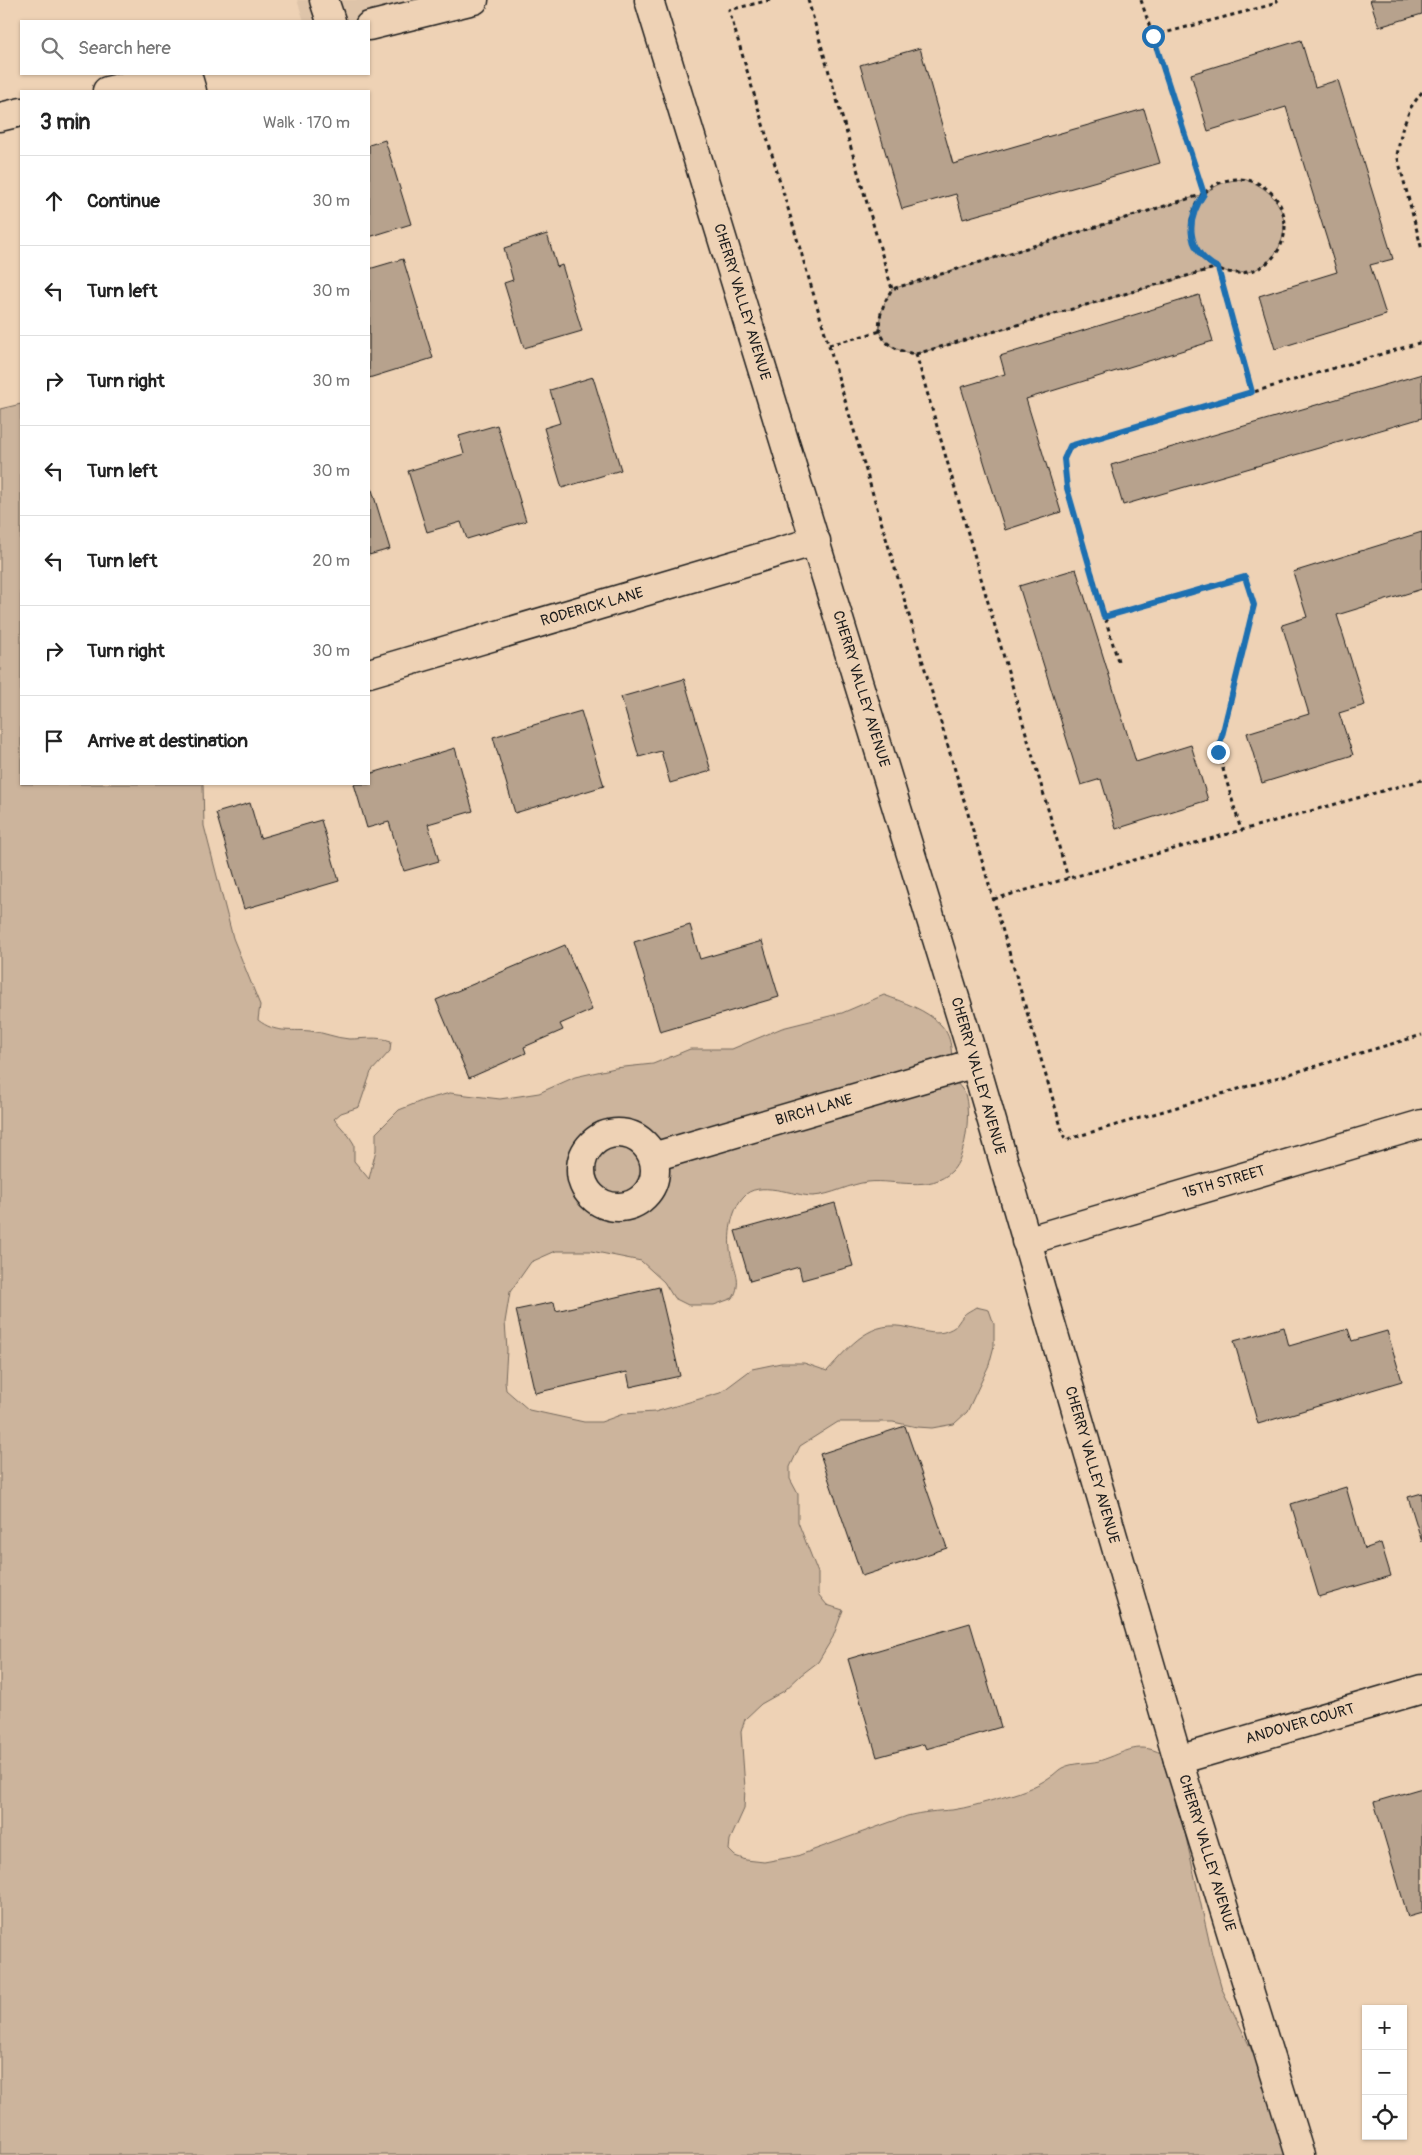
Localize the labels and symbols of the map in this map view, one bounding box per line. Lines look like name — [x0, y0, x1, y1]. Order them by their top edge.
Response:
route start — [1142, 25, 1165, 48]
street label: CHERRY VALLEY AVENUE — [709, 221, 775, 383]
street label: RODERICK LANE — [538, 583, 646, 631]
street label: CHERRY VALLEY AVENUE — [828, 608, 894, 770]
route end — [1207, 741, 1230, 764]
street label: CHERRY VALLEY AVENUE — [946, 995, 1010, 1157]
street label: BIRCH LANE — [773, 1090, 855, 1130]
street label: 15TH STREET — [1181, 1161, 1267, 1203]
street label: CHERRY VALLEY AVENUE — [1060, 1384, 1124, 1546]
street label: ANDOVER COURT — [1243, 1699, 1357, 1749]
street label: CHERRY VALLEY AVENUE — [1174, 1772, 1240, 1934]

